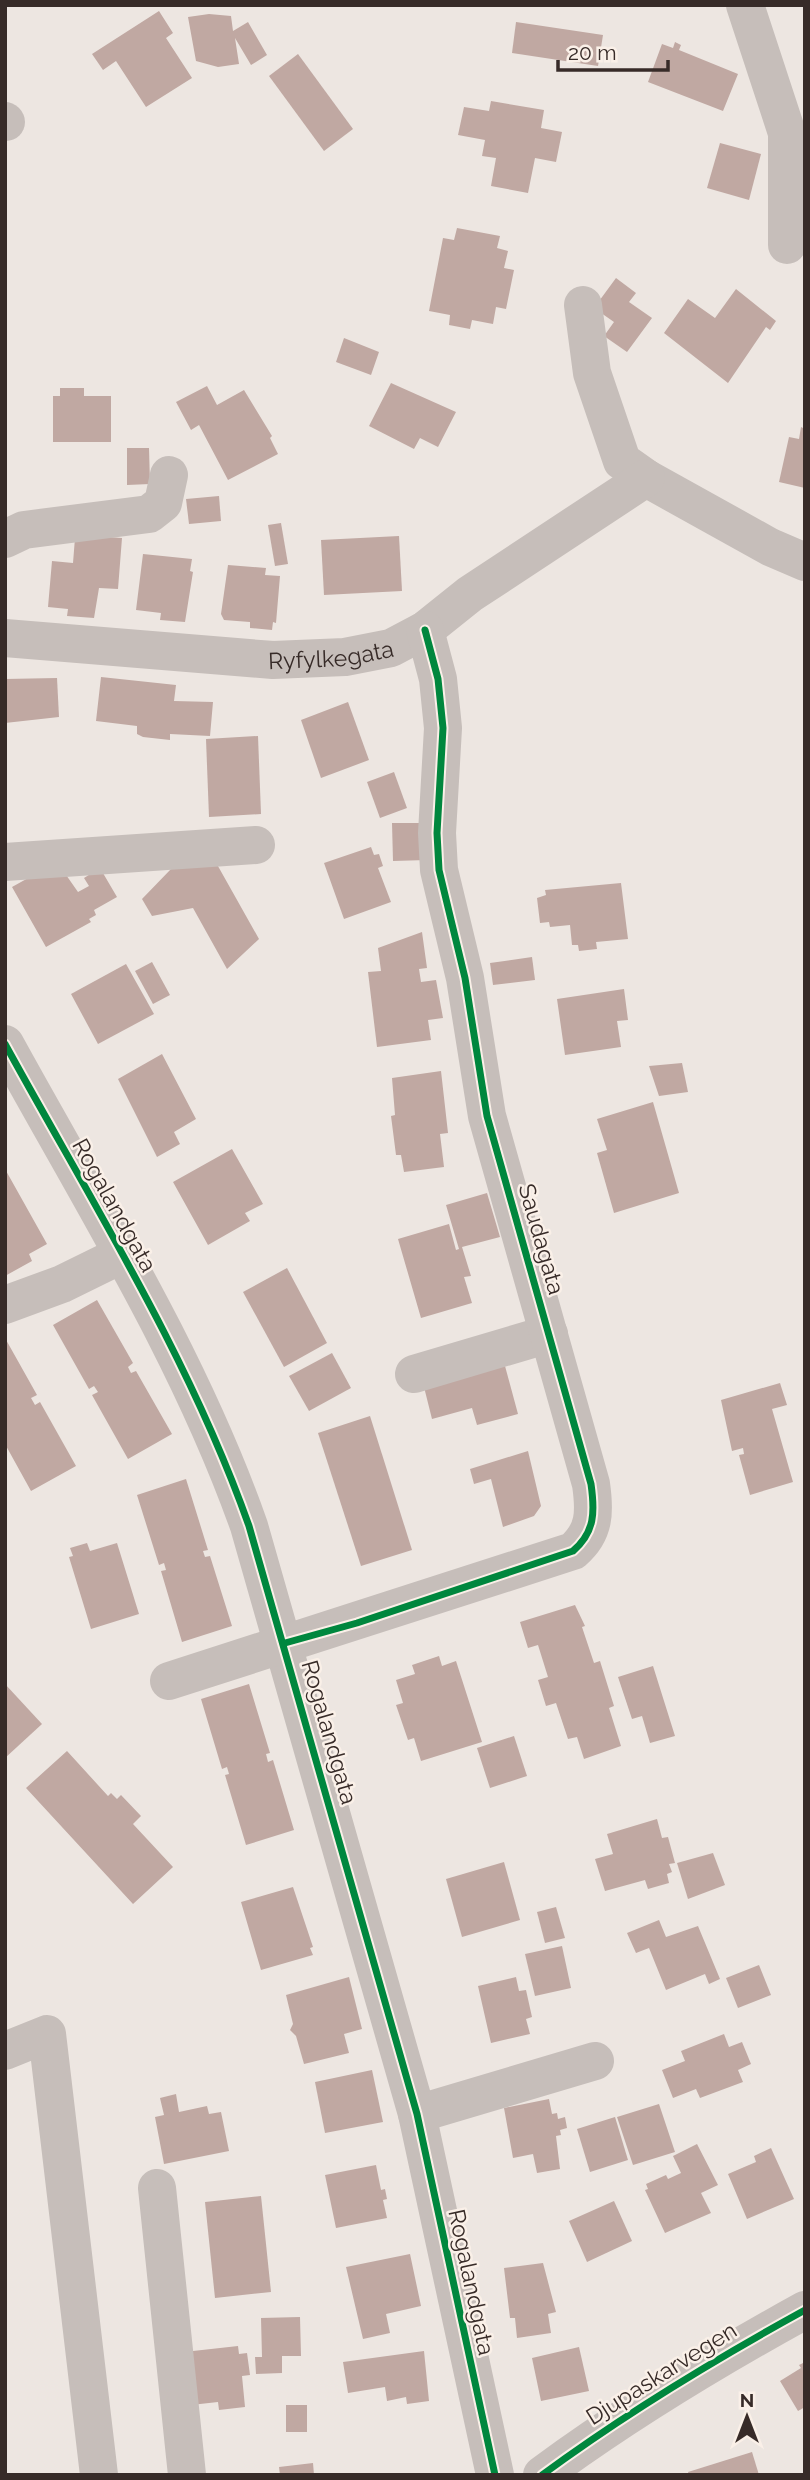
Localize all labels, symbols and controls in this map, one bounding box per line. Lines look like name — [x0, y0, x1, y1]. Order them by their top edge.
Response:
scale bar — [558, 28, 668, 72]
text: 20 m — [568, 40, 616, 65]
street label: Ryfylkegata — [268, 634, 396, 674]
street label: Rogalandgata — [67, 1134, 163, 1276]
street label: Saudagata — [513, 1181, 571, 1297]
street label: Rogalandgata — [297, 1657, 363, 1807]
street label: Rogalandgata — [443, 2207, 501, 2357]
street label: Djupaskarvegen — [581, 2316, 741, 2430]
north arrow — [712, 2382, 782, 2452]
text: N — [740, 2389, 754, 2411]

